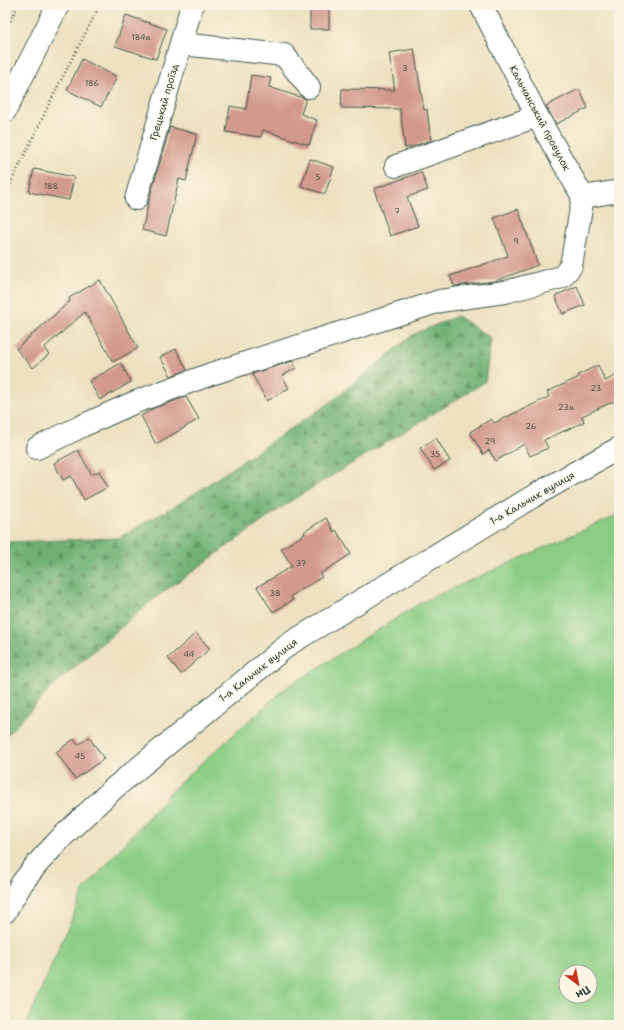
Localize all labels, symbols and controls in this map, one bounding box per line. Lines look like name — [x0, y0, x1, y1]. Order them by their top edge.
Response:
house number: 184а — [131, 32, 151, 43]
street label: Грецький проїзд — [147, 61, 181, 142]
house number: 3 — [402, 63, 408, 74]
street label: Кальчанський провулок — [507, 63, 574, 173]
house number: 186 — [85, 78, 99, 89]
house number: 5 — [316, 172, 321, 183]
house number: 188 — [44, 181, 58, 192]
house number: 7 — [394, 206, 400, 217]
house number: 9 — [513, 236, 519, 247]
house number: 23 — [591, 383, 601, 394]
house number: 23а — [558, 402, 574, 413]
house number: 26 — [526, 421, 537, 432]
house number: 29 — [485, 436, 495, 447]
house number: 35 — [430, 449, 440, 460]
street label: 1-а Кальчик вулиця — [487, 468, 577, 528]
house number: 37 — [296, 558, 307, 569]
house number: 38 — [270, 588, 280, 599]
street label: 1-а Кальчик вулиця — [216, 635, 300, 705]
house number: 44 — [184, 649, 195, 660]
house number: 45 — [75, 751, 85, 762]
north arrow — [558, 964, 598, 1004]
text: Пн — [573, 982, 593, 1002]

